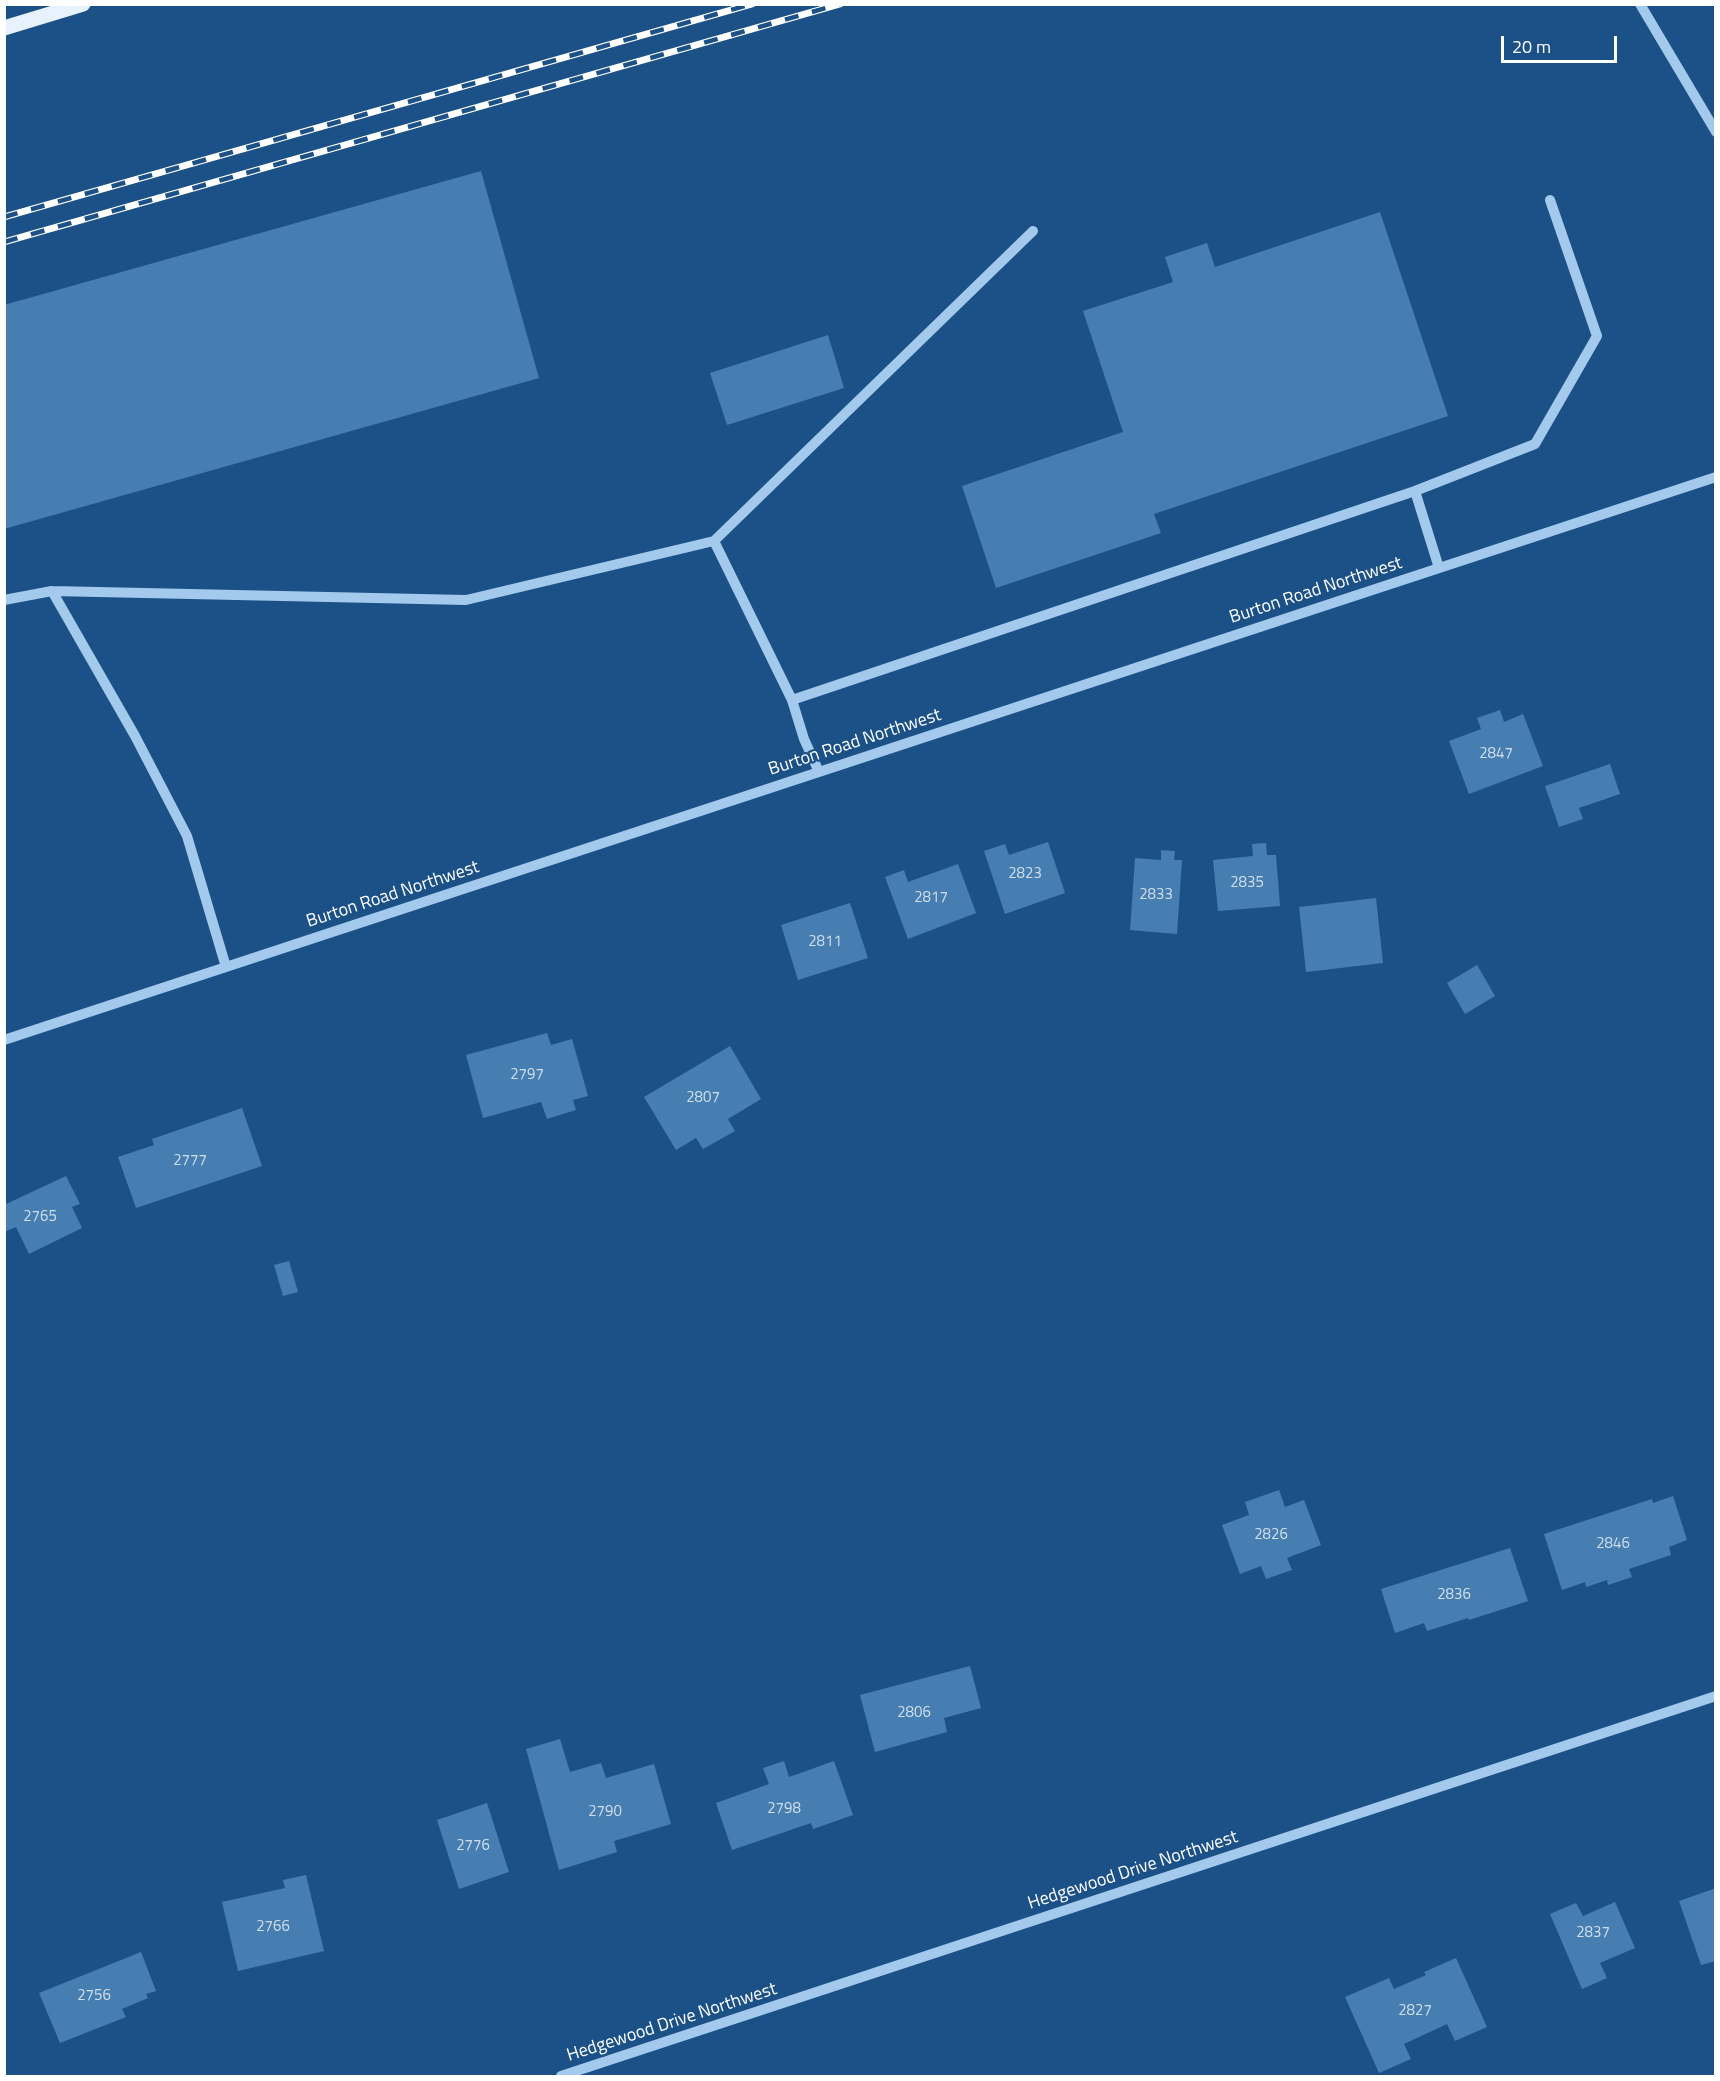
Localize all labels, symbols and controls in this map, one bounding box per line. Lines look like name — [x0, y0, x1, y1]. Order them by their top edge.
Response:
scale bar — [1504, 24, 1620, 62]
text: 20 m — [1512, 33, 1551, 60]
street label: Burton Road Northwest — [1227, 553, 1405, 629]
street label: Burton Road Northwest — [766, 705, 944, 781]
house number: 2847 — [1479, 745, 1513, 763]
street label: Burton Road Northwest — [304, 857, 482, 933]
house number: 2823 — [1008, 865, 1042, 883]
house number: 2835 — [1230, 874, 1264, 892]
house number: 2833 — [1139, 886, 1173, 904]
house number: 2817 — [914, 889, 948, 907]
house number: 2811 — [808, 933, 842, 951]
house number: 2797 — [510, 1066, 544, 1084]
house number: 2807 — [686, 1089, 720, 1107]
house number: 2777 — [173, 1152, 207, 1170]
house number: 2765 — [23, 1208, 57, 1226]
house number: 2826 — [1254, 1526, 1288, 1544]
house number: 2846 — [1596, 1535, 1630, 1553]
house number: 2836 — [1437, 1586, 1471, 1604]
house number: 2806 — [897, 1704, 931, 1722]
house number: 2798 — [767, 1800, 801, 1818]
house number: 2790 — [588, 1803, 622, 1821]
street label: Hedgewood Drive Northwest — [1025, 1827, 1241, 1915]
house number: 2776 — [456, 1837, 490, 1855]
house number: 2766 — [256, 1918, 290, 1936]
house number: 2837 — [1576, 1924, 1610, 1942]
street label: Hedgewood Drive Northwest — [564, 1979, 780, 2067]
house number: 2756 — [77, 1987, 111, 2005]
house number: 2827 — [1398, 2002, 1432, 2020]

